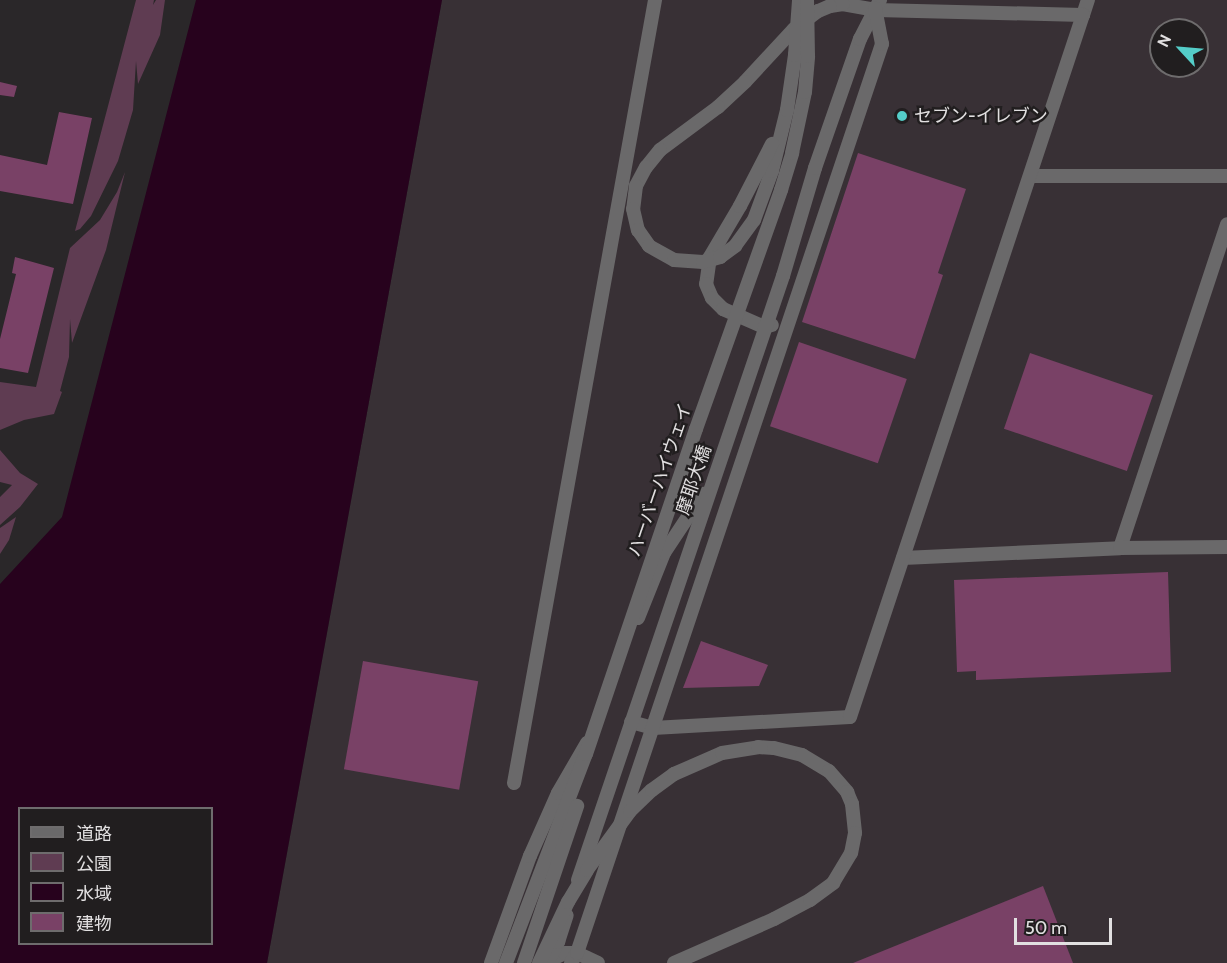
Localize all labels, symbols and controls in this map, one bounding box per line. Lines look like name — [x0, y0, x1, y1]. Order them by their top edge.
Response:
north arrow — [1149, 18, 1209, 78]
text: N — [1153, 32, 1175, 50]
place label: セブン-イレブン — [914, 105, 1048, 127]
marker: セブン-イレブン — [895, 109, 909, 123]
street label: ハーバーハイウェイ — [623, 400, 697, 560]
street label: 摩耶大橋 — [672, 442, 716, 518]
legend — [18, 807, 213, 945]
text: 道路 — [76, 823, 112, 845]
text: 公園 — [76, 853, 112, 875]
text: 水域 — [76, 883, 112, 905]
scale bar — [1017, 906, 1114, 944]
text: 建物 — [76, 913, 112, 935]
text: 50 m — [1025, 917, 1067, 939]

